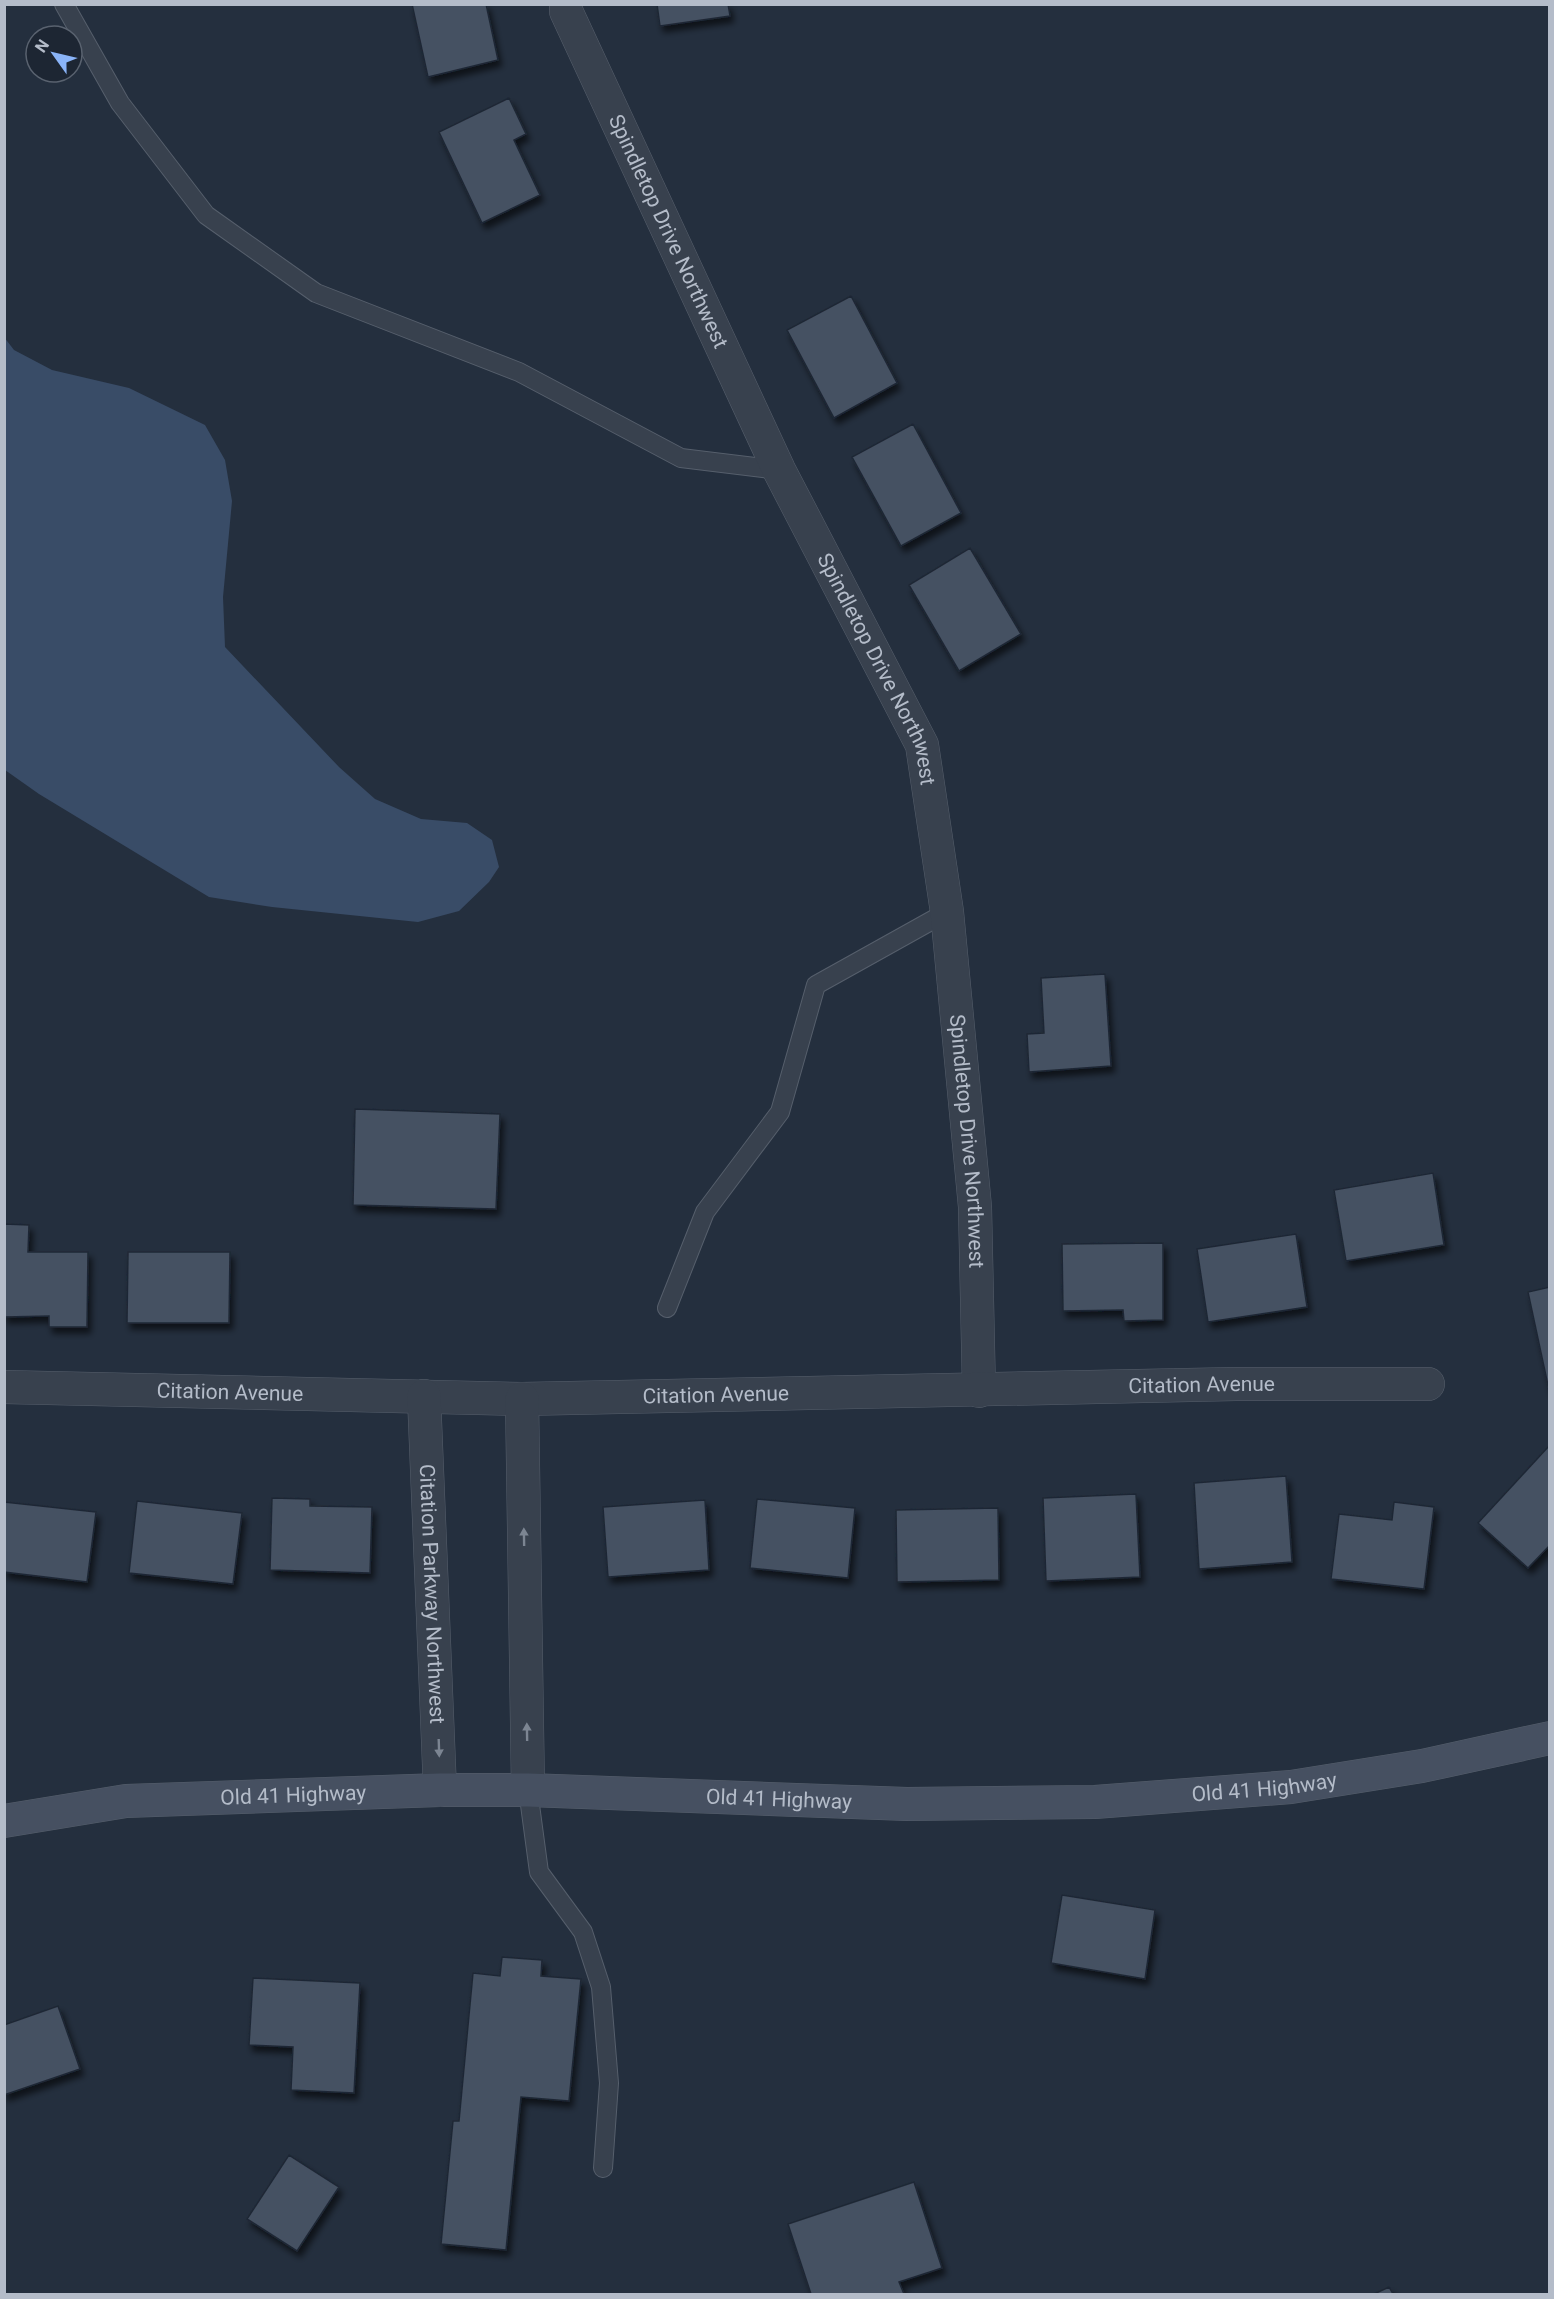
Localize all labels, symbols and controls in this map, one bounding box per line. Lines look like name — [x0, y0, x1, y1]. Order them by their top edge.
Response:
north arrow — [24, 24, 84, 84]
text: N — [31, 36, 53, 56]
street label: Spindletop Drive Northwest — [604, 111, 733, 352]
street label: Spindletop Drive Northwest — [812, 549, 940, 787]
street label: Spindletop Drive Northwest — [945, 1013, 988, 1269]
street label: Citation Avenue — [1128, 1372, 1275, 1398]
street label: Citation Avenue — [156, 1379, 303, 1406]
street label: Citation Avenue — [642, 1381, 789, 1408]
street label: Citation Parkway Northwest — [415, 1463, 449, 1724]
one-way arrow — [519, 1527, 529, 1546]
one-way arrow — [522, 1722, 532, 1741]
one-way arrow — [434, 1739, 443, 1758]
street label: Old 41 Highway — [1191, 1768, 1339, 1807]
street label: Old 41 Highway — [220, 1781, 367, 1810]
street label: Old 41 Highway — [706, 1785, 852, 1814]

